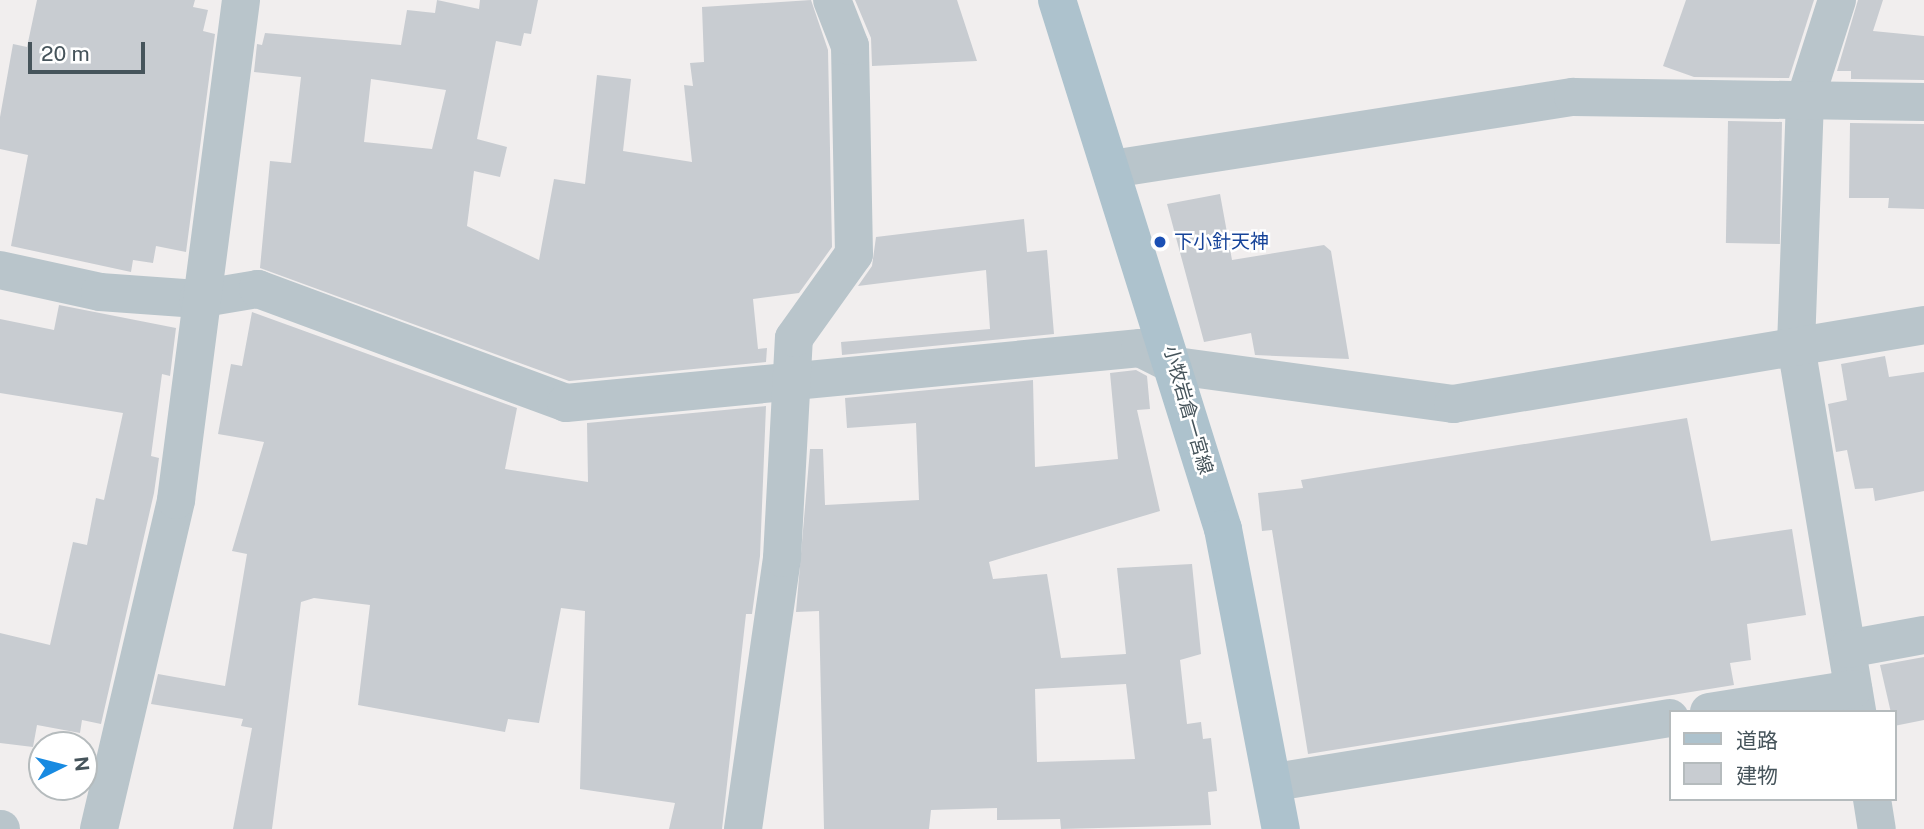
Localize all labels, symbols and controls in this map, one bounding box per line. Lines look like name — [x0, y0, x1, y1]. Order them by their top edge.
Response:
scale bar — [32, 28, 149, 72]
text: 20 m — [41, 41, 90, 66]
place label: 下小針天神 — [1174, 231, 1269, 253]
marker: 下小針天神 — [1152, 234, 1168, 250]
street label: 小牧岩倉一宮線 — [1159, 343, 1217, 477]
legend — [1668, 710, 1896, 801]
text: 道路 — [1736, 728, 1778, 753]
north arrow — [28, 731, 98, 801]
text: N — [70, 755, 94, 773]
text: 建物 — [1736, 763, 1778, 788]

